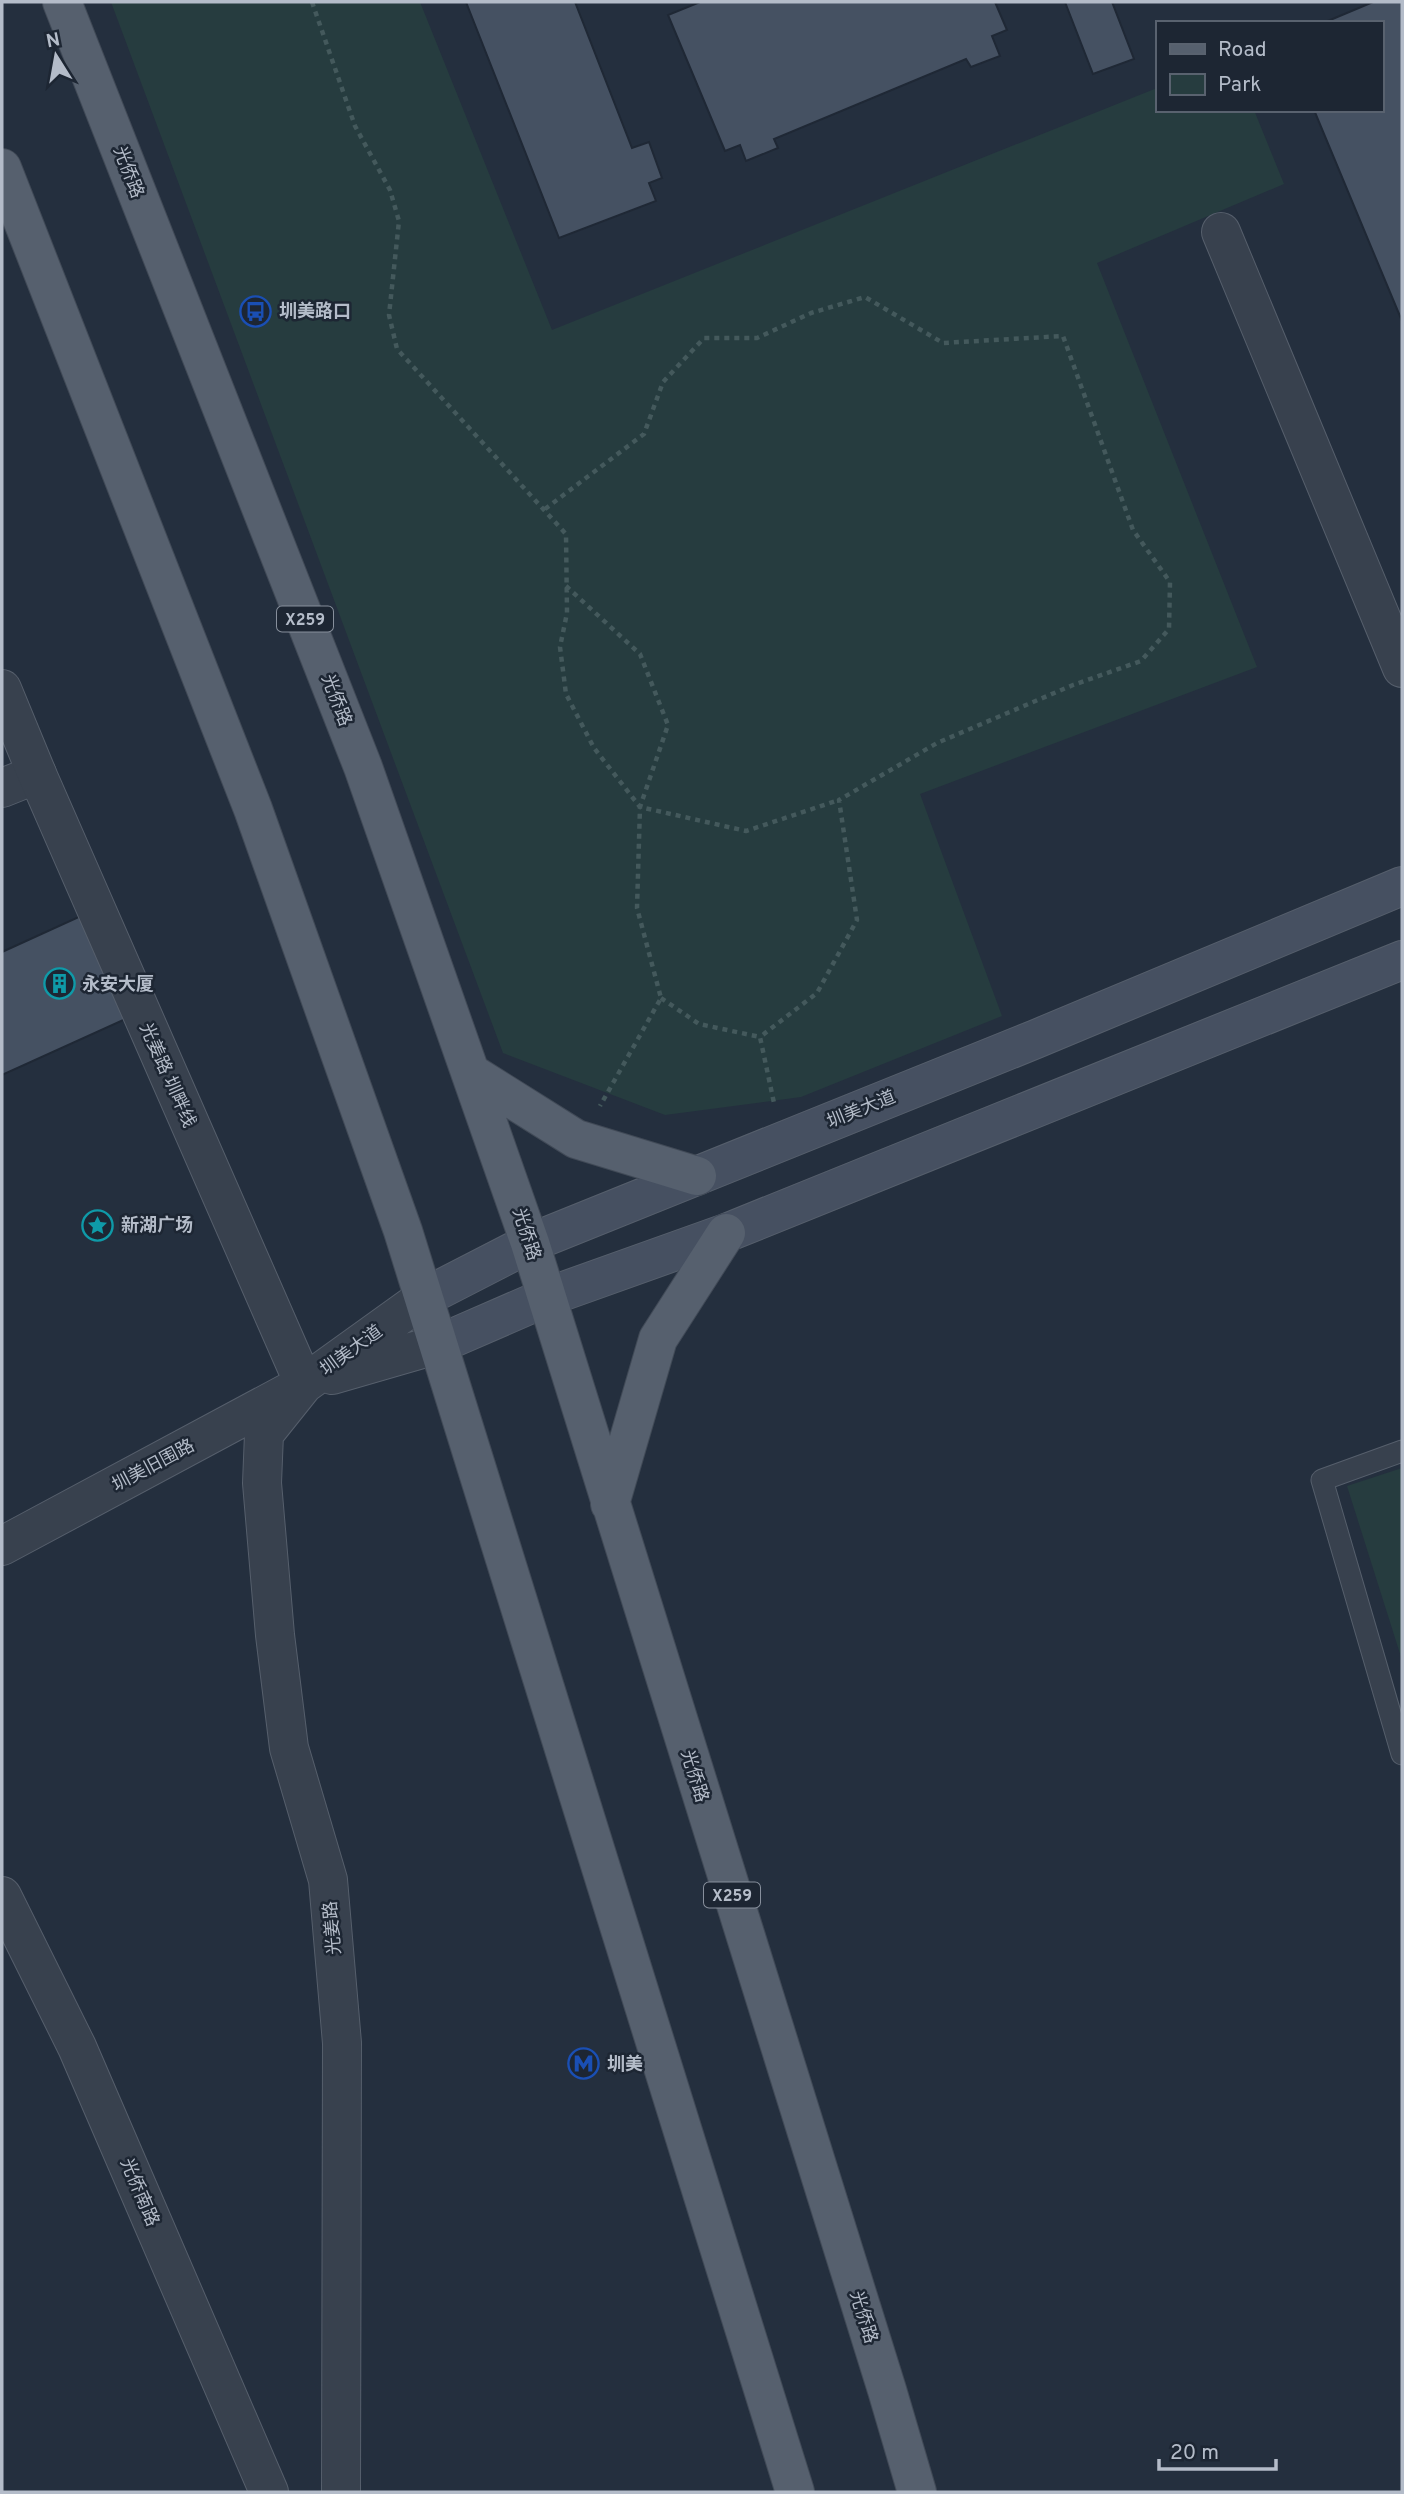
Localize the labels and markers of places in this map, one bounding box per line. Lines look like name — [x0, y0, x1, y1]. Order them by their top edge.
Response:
bus stop icon: 圳美路口 — [239, 294, 273, 328]
place label: 圳美路口 — [279, 301, 351, 324]
building icon: 永安大厦 — [42, 967, 76, 1001]
place label: 永安大厦 — [82, 974, 154, 997]
place icon: 新湖广场 — [81, 1208, 115, 1242]
place label: 新湖广场 — [121, 1215, 193, 1238]
metro station icon: 圳美 — [567, 2047, 601, 2081]
place label: 圳美 — [607, 2054, 643, 2077]

